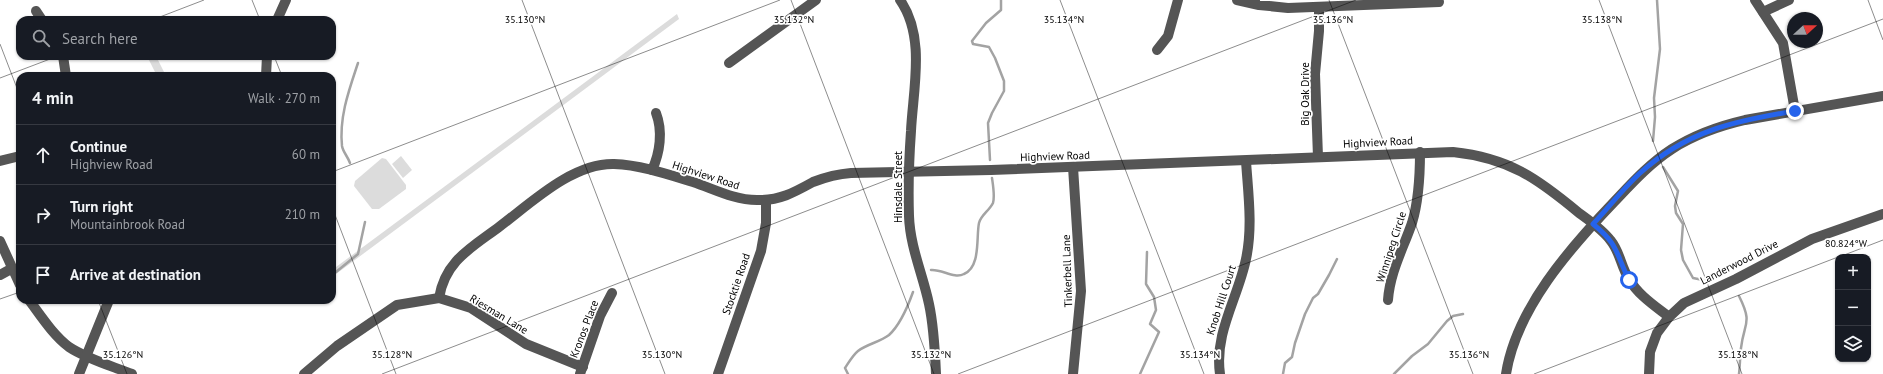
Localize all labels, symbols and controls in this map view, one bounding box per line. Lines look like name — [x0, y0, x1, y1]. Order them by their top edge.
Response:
north arrow — [1787, 12, 1823, 48]
text: 35.130°N — [505, 13, 545, 26]
text: 35.132°N — [774, 13, 814, 26]
text: 35.134°N — [1044, 13, 1084, 26]
text: 35.136°N — [1313, 13, 1353, 26]
text: 35.138°N — [1582, 13, 1622, 26]
search box — [16, 16, 336, 60]
icon: search — [30, 27, 52, 49]
text: Search here — [62, 29, 138, 48]
street label: Big Oak Drive — [1298, 62, 1312, 126]
text: 4 min — [32, 87, 73, 109]
text: Walk · 270 m — [248, 90, 320, 107]
route end — [1786, 102, 1804, 120]
street label: Highview Road — [1343, 133, 1413, 151]
text: Continue — [70, 137, 127, 156]
icon: ahead — [32, 144, 54, 166]
text: 60 m — [292, 146, 320, 163]
street label: Highview Road — [1020, 148, 1090, 164]
street label: Hinsdale Street — [891, 151, 905, 223]
text: Highview Road — [70, 156, 153, 173]
street label: Highview Road — [671, 158, 742, 193]
text: Turn right — [70, 197, 133, 216]
icon: right — [32, 204, 54, 226]
text: 210 m — [285, 206, 320, 223]
street label: Winnipeg Circle — [1373, 209, 1409, 284]
text: Mountainbrook Road — [70, 216, 185, 233]
street label: Tinkerbell Lane — [1059, 234, 1075, 308]
street label: Landerwood Drive — [1698, 236, 1781, 288]
text: 80.824°W — [1825, 237, 1868, 250]
street label: Stocktie Road — [719, 251, 753, 317]
map controls — [1835, 254, 1871, 362]
button: + — [1835, 254, 1871, 290]
street label: Knob Hill Court — [1203, 263, 1239, 337]
icon: arrive — [32, 264, 54, 286]
text: Arrive at destination — [70, 265, 201, 284]
route start — [1620, 271, 1638, 289]
button: − — [1835, 290, 1871, 326]
street label: Riesman Lane — [467, 291, 531, 337]
street label: Kronos Place — [567, 298, 602, 360]
button: layers — [1835, 326, 1871, 362]
text: 35.126°N — [103, 348, 143, 361]
text: 35.128°N — [372, 348, 412, 361]
text: 35.130°N — [642, 348, 682, 361]
text: 35.132°N — [911, 348, 951, 361]
text: 35.134°N — [1180, 348, 1220, 361]
text: 35.136°N — [1449, 348, 1489, 361]
text: 35.138°N — [1718, 348, 1758, 361]

